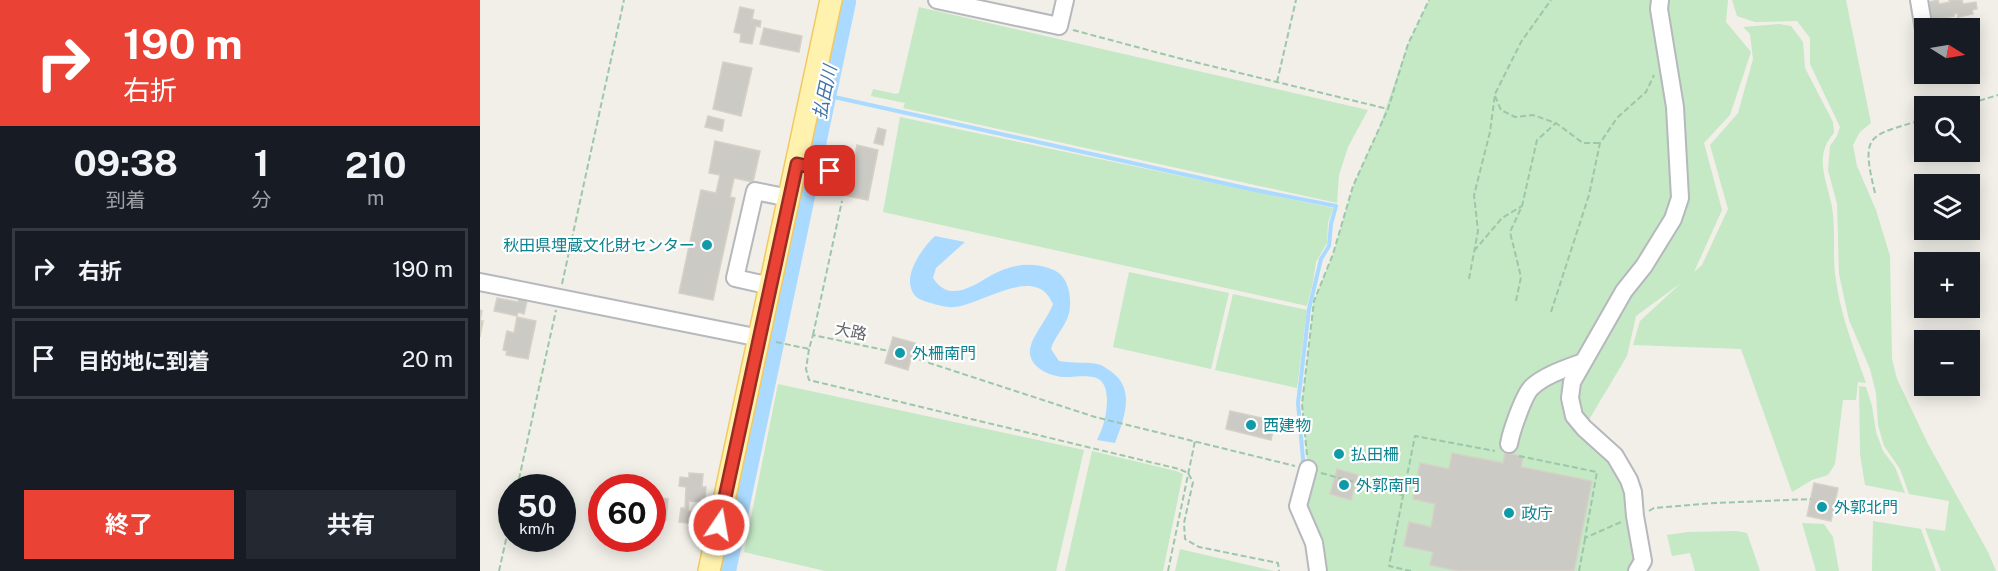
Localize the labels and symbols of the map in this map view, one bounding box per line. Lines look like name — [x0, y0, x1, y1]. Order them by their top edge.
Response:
north arrow — [1914, 18, 1980, 84]
water label: 払田川 — [809, 61, 841, 120]
pin — [804, 145, 855, 196]
place label: 秋田県埋蔵文化財センター — [503, 236, 695, 255]
marker: 秋田県埋蔵文化財センター — [700, 238, 714, 252]
street label: 大路 — [833, 319, 869, 344]
place label: 外柵南門 — [912, 344, 976, 363]
marker: 外柵南門 — [893, 346, 907, 360]
place label: 西建物 — [1263, 416, 1311, 435]
marker: 西建物 — [1244, 418, 1258, 432]
place label: 払田柵 — [1351, 445, 1399, 464]
marker: 払田柵 — [1332, 447, 1346, 461]
speed limit sign: 60 — [588, 474, 666, 552]
place label: 外郭南門 — [1356, 476, 1420, 495]
marker: 外郭南門 — [1337, 478, 1351, 492]
position arrow — [687, 493, 751, 557]
place label: 外郭北門 — [1834, 498, 1898, 517]
marker: 外郭北門 — [1815, 500, 1829, 514]
place label: 政庁 — [1521, 504, 1553, 523]
marker: 政庁 — [1502, 506, 1516, 520]

